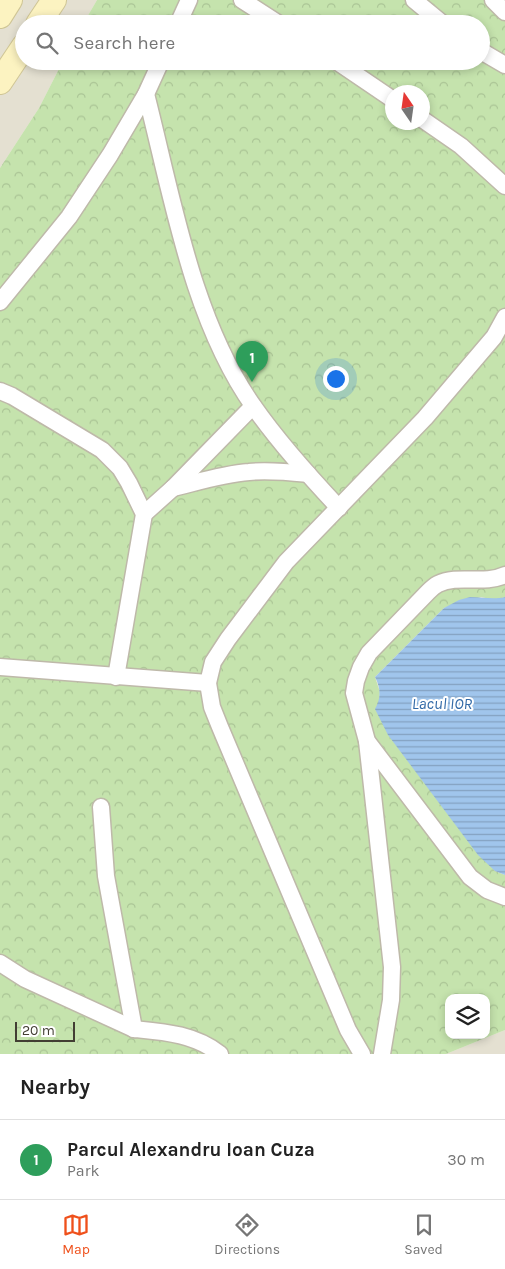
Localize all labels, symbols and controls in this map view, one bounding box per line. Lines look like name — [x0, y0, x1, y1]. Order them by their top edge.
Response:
search box — [15, 15, 490, 70]
icon: search — [33, 29, 61, 57]
text: Search here — [73, 32, 175, 54]
north arrow — [385, 85, 430, 130]
pin: 1 — [236, 341, 268, 382]
your location — [323, 366, 349, 392]
water label: Lacul IOR — [412, 694, 472, 713]
map controls — [445, 994, 490, 1039]
button: layers — [445, 994, 490, 1039]
scale bar — [15, 1019, 75, 1042]
text: 20 m — [22, 1022, 55, 1039]
text: Nearby — [20, 1075, 90, 1099]
text: Parcul Alexandru Ioan Cuza — [67, 1139, 315, 1161]
text: 1 — [33, 1150, 39, 1169]
text: 30 m — [447, 1150, 485, 1169]
text: Park — [67, 1161, 99, 1180]
tab: Map — [62, 1211, 90, 1258]
tab: Directions — [214, 1211, 280, 1258]
tab: Saved — [404, 1211, 443, 1258]

